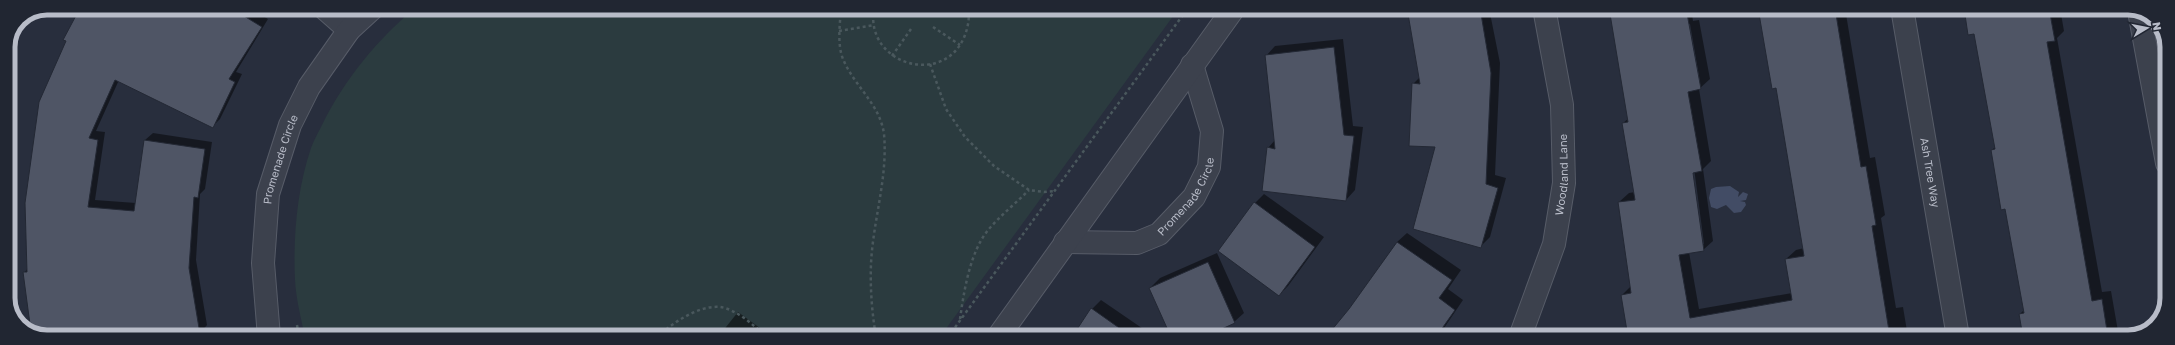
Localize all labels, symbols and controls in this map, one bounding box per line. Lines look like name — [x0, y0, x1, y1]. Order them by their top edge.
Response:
north arrow — [2127, 8, 2167, 48]
text: N — [2150, 21, 2164, 31]
street label: Promenade Circle — [260, 112, 300, 205]
street label: Woodland Lane — [1552, 134, 1570, 216]
street label: Ash Tree Way — [1918, 137, 1943, 208]
street label: Promenade Circle — [1154, 157, 1216, 238]

